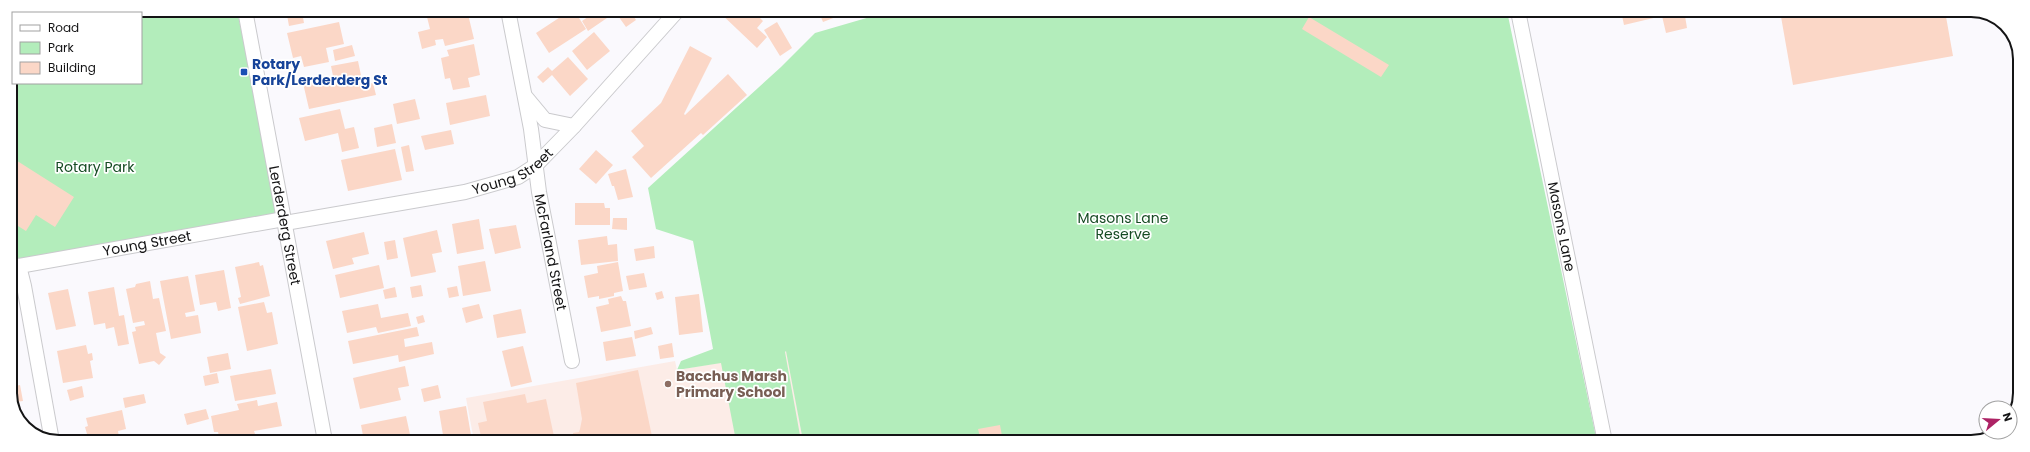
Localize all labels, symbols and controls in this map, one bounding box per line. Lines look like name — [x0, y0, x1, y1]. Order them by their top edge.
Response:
legend — [12, 12, 142, 84]
text: Road — [48, 19, 79, 36]
text: Park — [48, 39, 75, 56]
place label: Rotary Park/Lerderderg St — [252, 54, 388, 90]
text: Building — [48, 59, 96, 76]
marker: Rotary Park/Lerderderg St — [239, 67, 249, 77]
street label: Young Street — [470, 143, 557, 200]
park label: Rotary Park — [56, 157, 135, 177]
street label: Lerderderg Street — [264, 164, 306, 287]
street label: Masons Lane — [1543, 180, 1580, 274]
street label: McFarland Street — [530, 192, 572, 312]
park label: Masons Lane Reserve — [1078, 208, 1169, 244]
street label: Young Street — [101, 226, 193, 261]
place label: Bacchus Marsh Primary School — [676, 366, 787, 402]
marker: Bacchus Marsh Primary School — [663, 379, 673, 389]
north arrow — [1978, 400, 2018, 440]
text: N — [1999, 410, 2016, 423]

